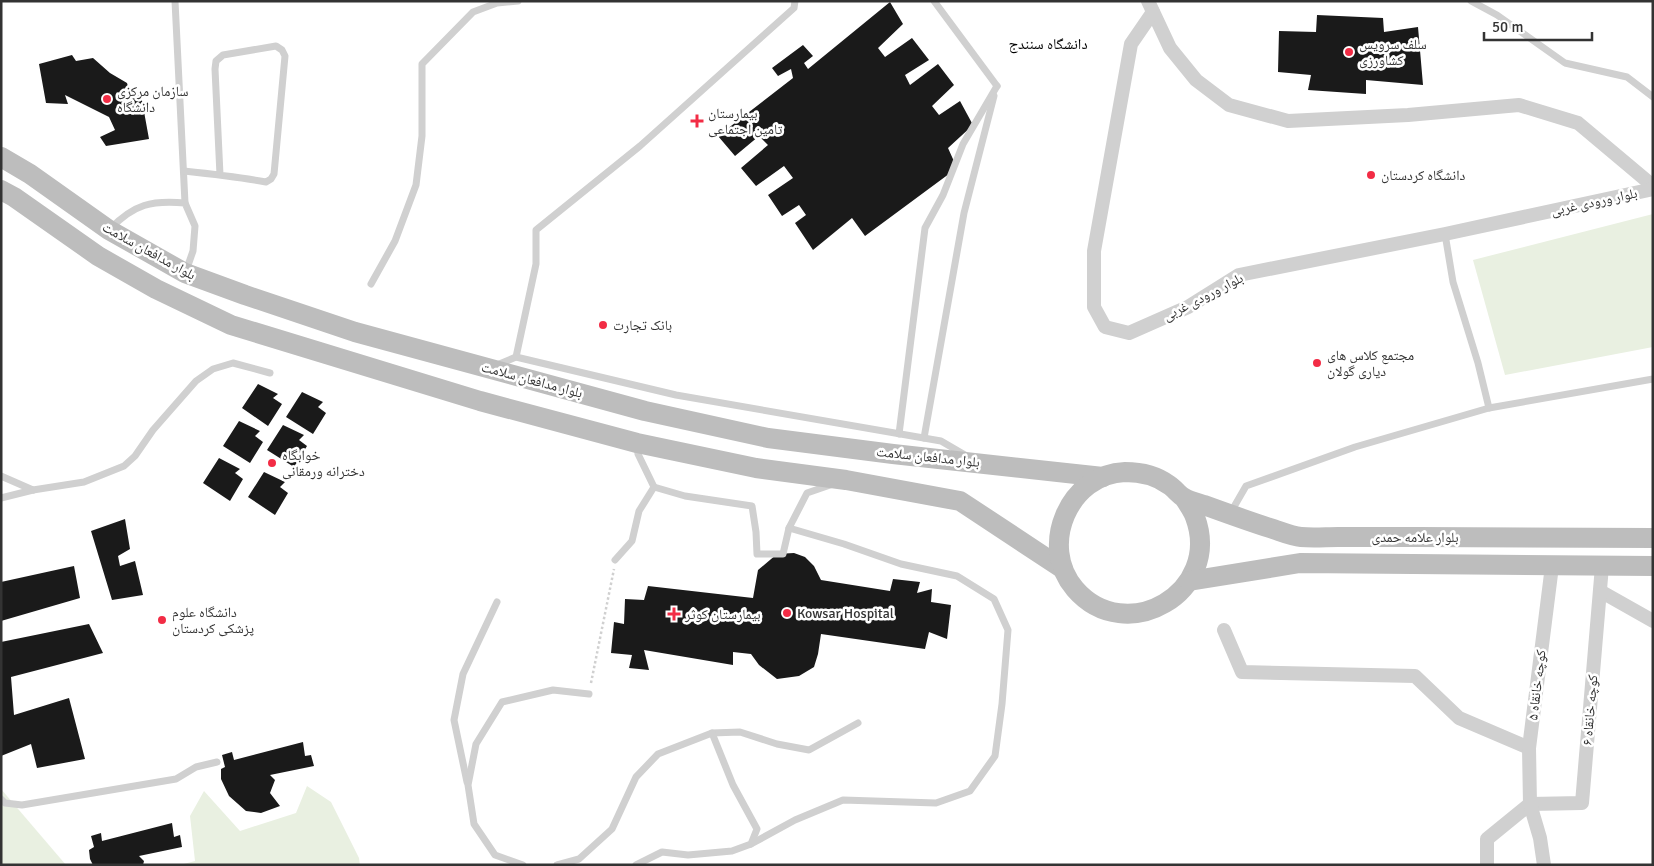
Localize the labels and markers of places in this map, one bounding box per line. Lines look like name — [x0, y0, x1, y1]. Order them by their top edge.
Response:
place label: سلف سرویس کشاورزی — [1359, 36, 1427, 69]
marker: سلف سرویس کشاورزی — [1343, 46, 1355, 58]
place label: سازمان مرکزی دانشگاه — [117, 83, 189, 116]
marker: سازمان مرکزی دانشگاه — [101, 93, 113, 105]
place label: بیمارستان تامین اجتماعی — [708, 105, 783, 138]
marker: بیمارستان تامین اجتماعی — [690, 114, 704, 128]
place label: دانشگاه کردستان — [1381, 167, 1465, 184]
marker: دانشگاه کردستان — [1365, 169, 1377, 181]
place label: بانک تجارت — [613, 317, 672, 334]
marker: بانک تجارت — [597, 319, 609, 331]
place label: مجتمع کلاس های دیاری گولان — [1327, 347, 1414, 380]
marker: مجتمع کلاس های دیاری گولان — [1311, 357, 1323, 369]
place label: خوابگاه دخترانه ورمقانی — [282, 447, 365, 480]
marker: خوابگاه دخترانه ورمقانی — [266, 457, 278, 469]
place label: دانشگاه علوم پزشکی کردستان — [172, 604, 254, 637]
place label: Kowsar Hospital — [797, 605, 894, 622]
place label: بیمارستان کوثر — [684, 606, 761, 623]
marker: بیمارستان کوثر — [667, 607, 681, 621]
marker: Kowsar Hospital — [781, 607, 793, 619]
marker: دانشگاه علوم پزشکی کردستان — [156, 614, 168, 626]

